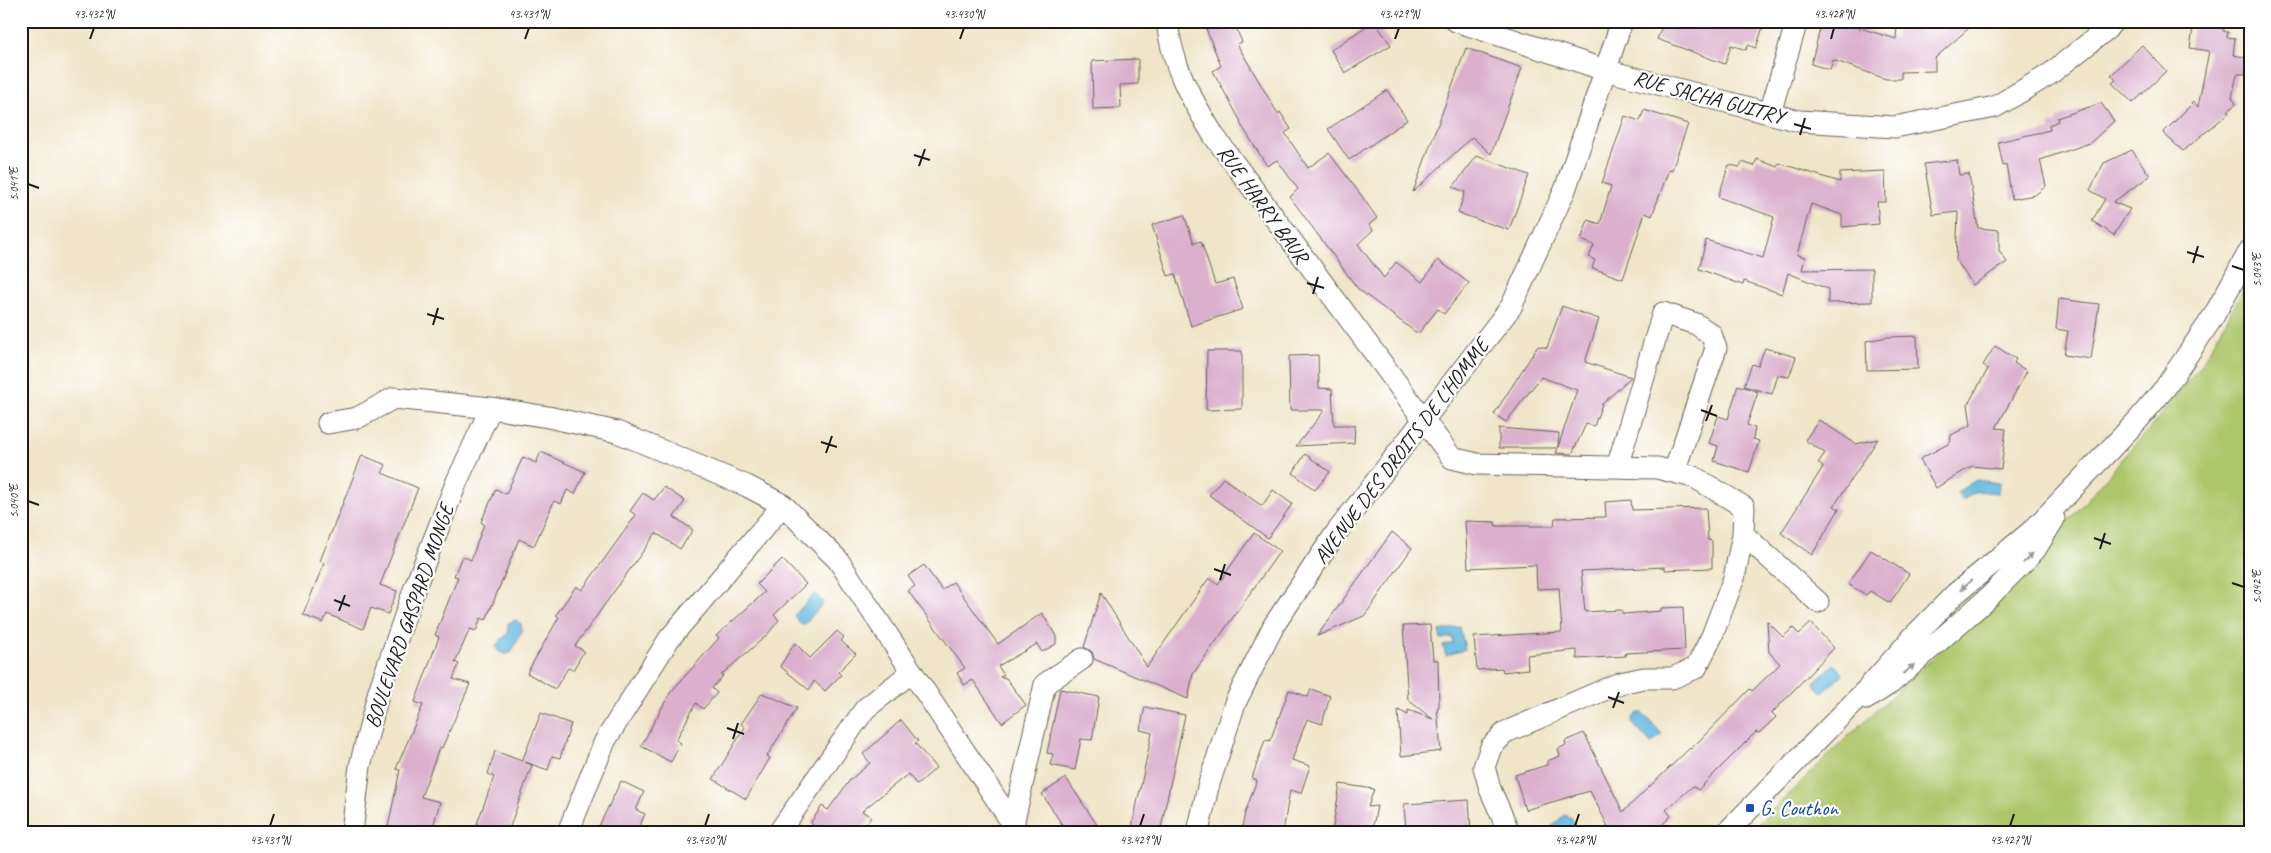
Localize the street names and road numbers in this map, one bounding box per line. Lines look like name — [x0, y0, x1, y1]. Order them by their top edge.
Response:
street label: RUE SACHA GUITRY — [1631, 64, 1791, 131]
street label: RUE HARRY BAUR — [1212, 140, 1316, 270]
street label: AVENUE DES DROITS DE L'HOMME — [1308, 331, 1496, 569]
street label: BOULEVARD GASPARD MONGE — [358, 498, 460, 731]

